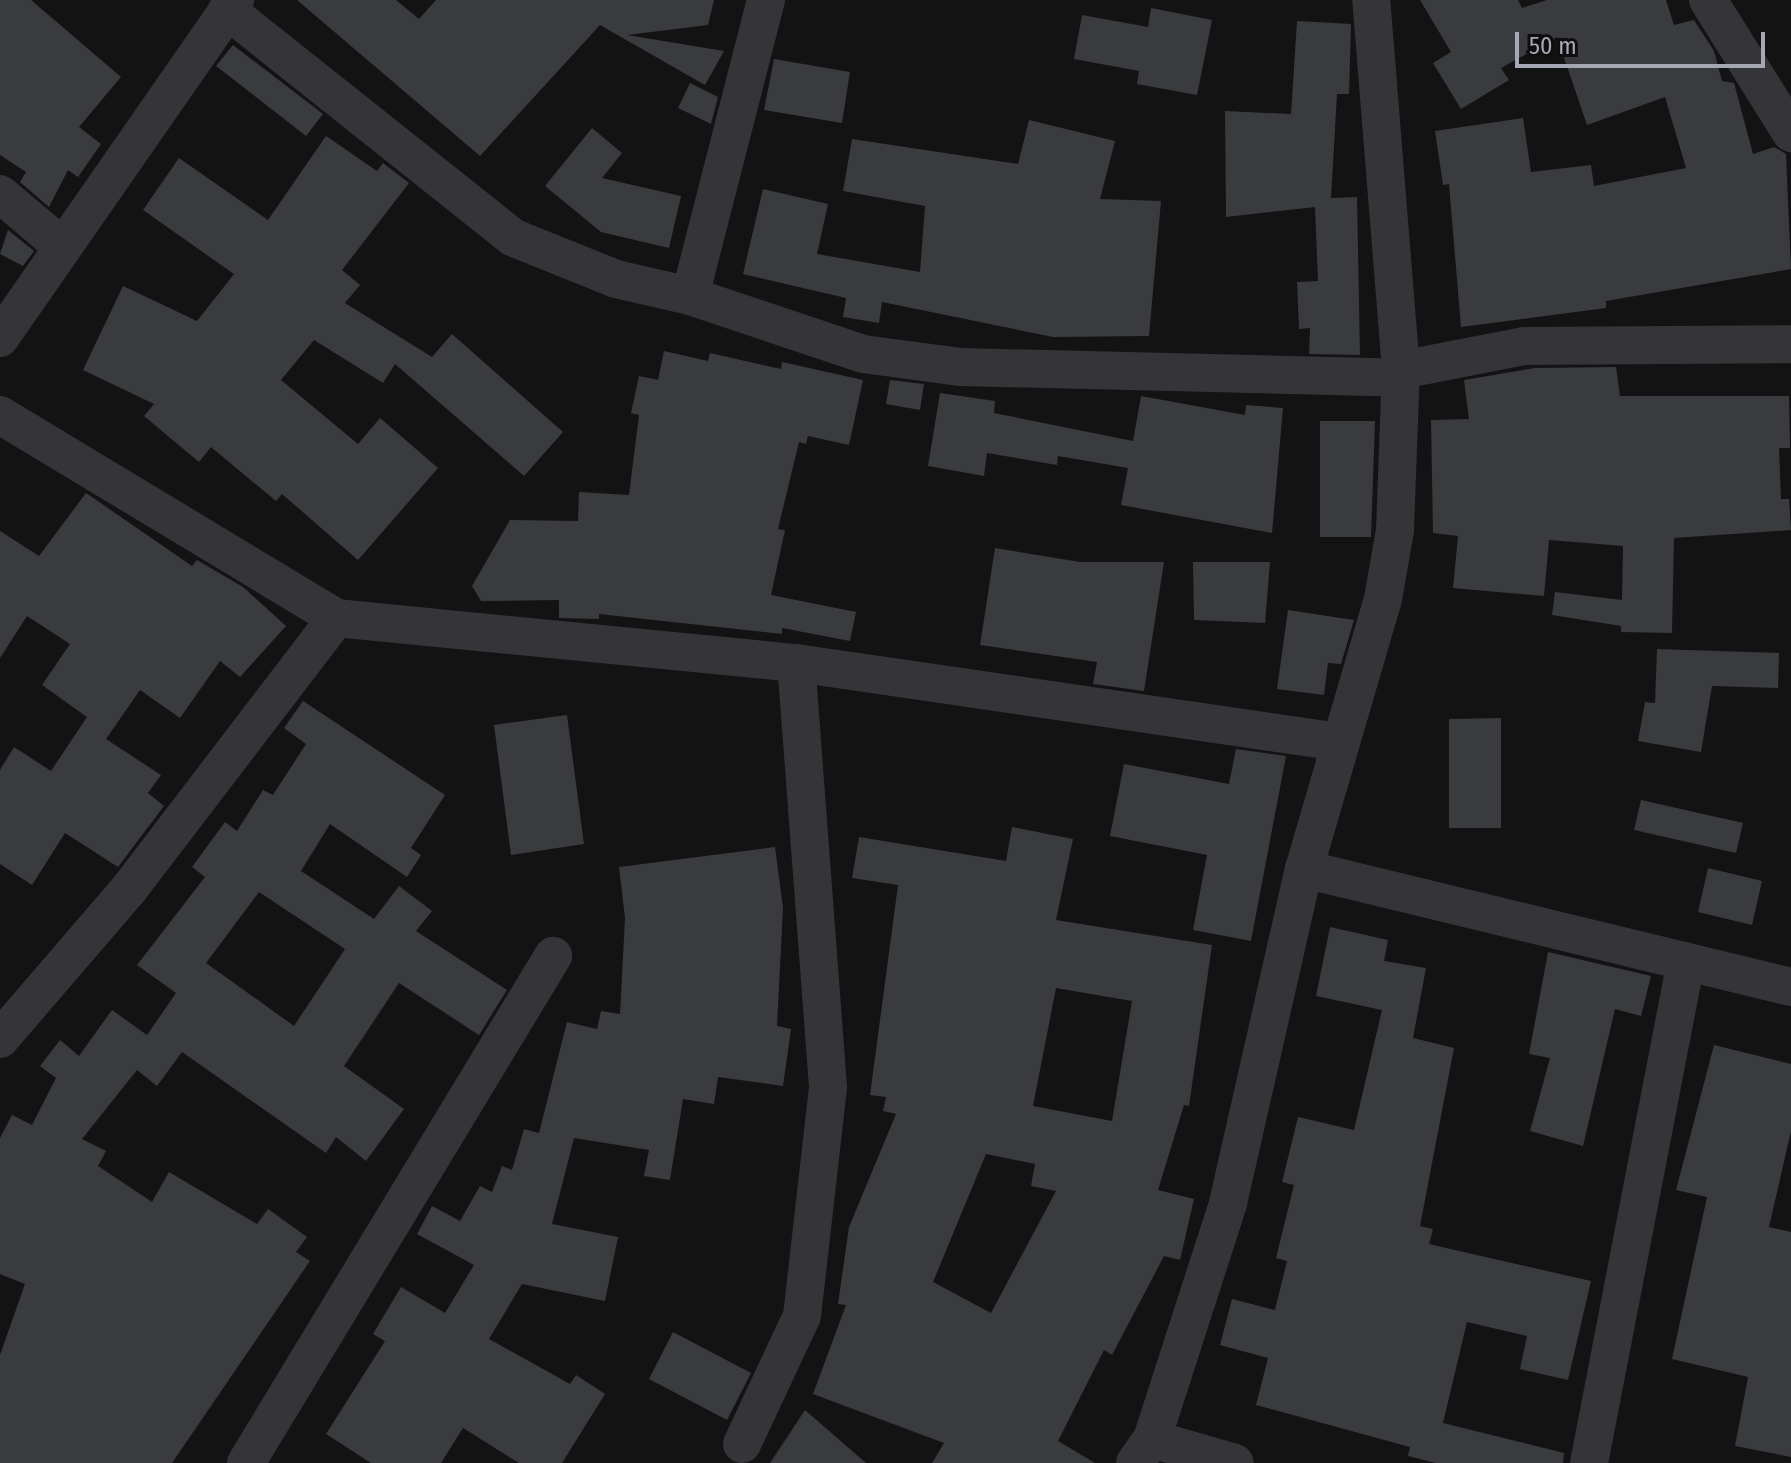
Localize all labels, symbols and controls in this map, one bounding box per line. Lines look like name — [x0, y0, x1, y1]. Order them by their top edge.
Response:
scale bar — [1519, 16, 1769, 66]
text: 50 m — [1529, 32, 1577, 60]

